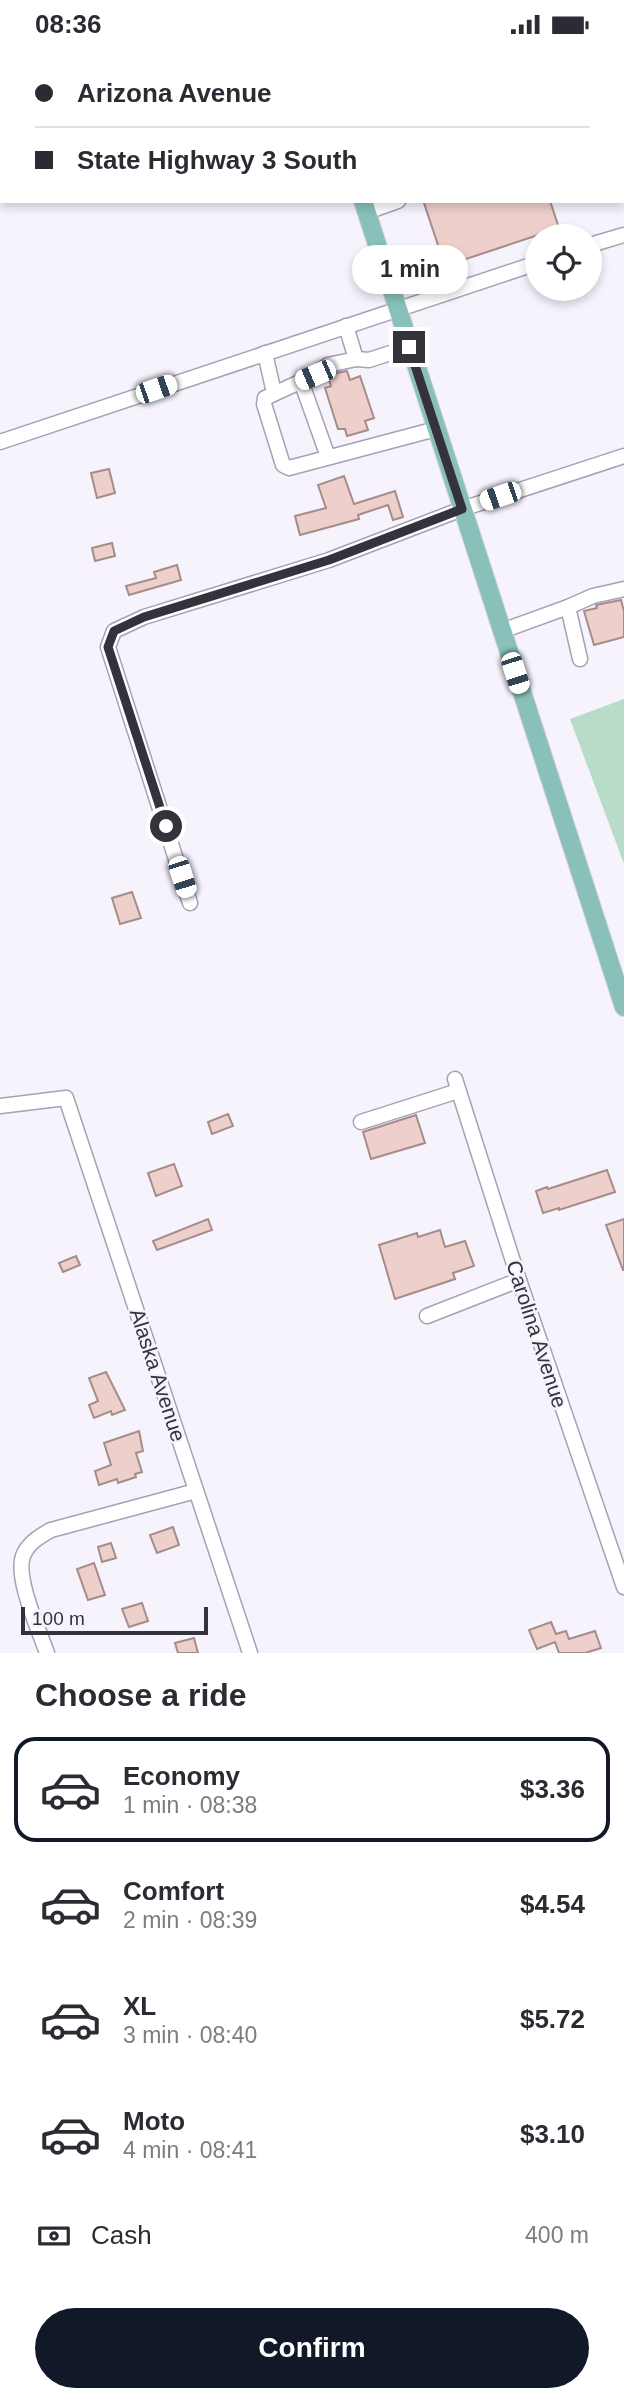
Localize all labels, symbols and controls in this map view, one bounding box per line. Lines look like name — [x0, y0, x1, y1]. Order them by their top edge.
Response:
text: 08:36 — [35, 9, 102, 39]
text: Arizona Avenue — [77, 78, 272, 108]
text: State Highway 3 South — [77, 145, 357, 175]
map controls — [525, 224, 602, 301]
button: locate — [525, 224, 602, 301]
callout: 1 min — [351, 245, 467, 295]
text: 1 min — [380, 256, 440, 282]
route end — [393, 331, 425, 363]
car — [292, 357, 339, 393]
car — [133, 372, 180, 406]
car — [477, 479, 524, 513]
car — [499, 650, 532, 696]
route start — [150, 810, 182, 842]
car — [166, 854, 199, 900]
street label: Carolina Avenue — [502, 1257, 572, 1411]
street label: Alaska Avenue — [126, 1306, 190, 1444]
scale bar — [21, 1604, 208, 1636]
text: 100 m — [32, 1608, 85, 1629]
text: Choose a ride — [35, 1677, 247, 1713]
icon: car — [39, 1758, 102, 1821]
text: Economy — [123, 1761, 240, 1791]
text: $3.36 — [520, 1774, 585, 1804]
text: 1 min · 08:38 — [123, 1792, 257, 1818]
icon: car — [39, 1873, 102, 1936]
text: Comfort — [123, 1876, 224, 1906]
text: $4.54 — [520, 1889, 585, 1919]
text: 2 min · 08:39 — [123, 1907, 257, 1933]
icon: car — [39, 1988, 102, 2051]
text: XL — [123, 1991, 156, 2021]
text: $5.72 — [520, 2004, 585, 2034]
text: 3 min · 08:40 — [123, 2022, 257, 2048]
icon: car — [39, 2103, 102, 2166]
text: Moto — [123, 2106, 185, 2136]
text: $3.10 — [520, 2119, 585, 2149]
text: 4 min · 08:41 — [123, 2137, 257, 2163]
icon: cash — [35, 2217, 73, 2255]
text: Cash — [91, 2220, 152, 2250]
text: 400 m — [525, 2222, 589, 2248]
button: Confirm — [35, 2308, 589, 2388]

